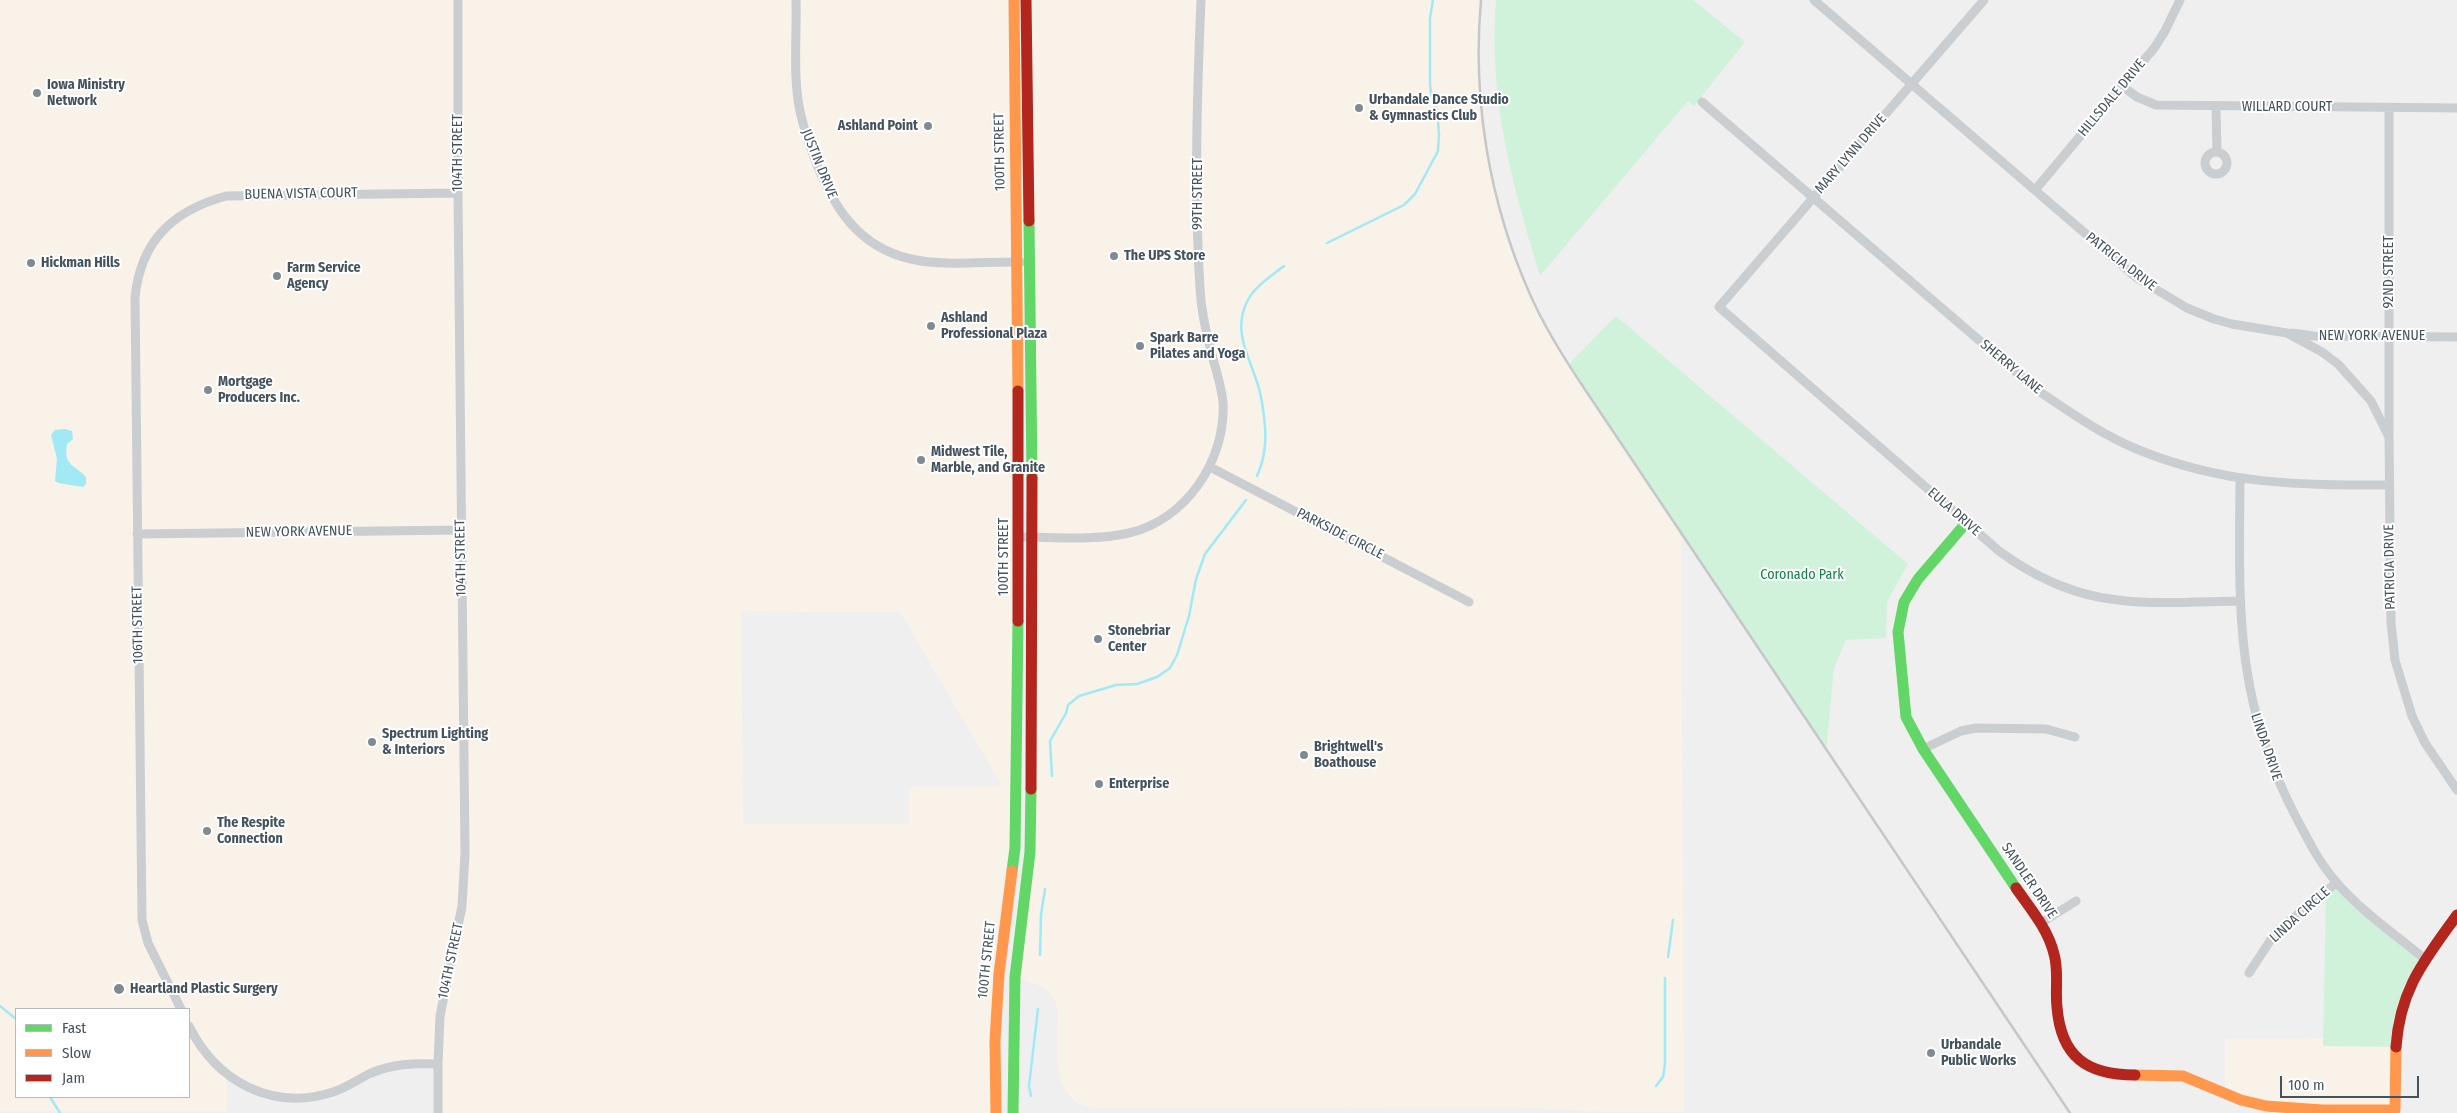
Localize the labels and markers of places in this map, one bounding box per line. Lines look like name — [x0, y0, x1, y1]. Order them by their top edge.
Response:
place label: Iowa Ministry Network — [47, 77, 125, 110]
marker: Iowa Ministry Network — [31, 87, 43, 99]
place label: Urbandale Dance Studio & Gymnastics Club — [1369, 92, 1509, 124]
marker: Urbandale Dance Studio & Gymnastics Club — [1353, 102, 1365, 114]
place label: Ashland Point — [838, 118, 918, 134]
marker: Ashland Point — [922, 120, 934, 132]
place label: The UPS Store — [1124, 248, 1205, 264]
marker: The UPS Store — [1108, 250, 1120, 262]
place label: Hickman Hills — [41, 255, 120, 271]
marker: Hickman Hills — [25, 257, 37, 269]
place label: Farm Service Agency — [287, 260, 361, 292]
marker: Farm Service Agency — [271, 270, 283, 282]
place label: Ashland Professional Plaza — [941, 310, 1047, 342]
marker: Ashland Professional Plaza — [925, 320, 937, 332]
place label: Spark Barre Pilates and Yoga — [1150, 330, 1245, 362]
marker: Spark Barre Pilates and Yoga — [1134, 340, 1146, 352]
place label: Mortgage Producers Inc. — [218, 374, 300, 407]
marker: Mortgage Producers Inc. — [202, 384, 214, 396]
place label: Midwest Tile, Marble, and Granite — [931, 444, 1045, 477]
marker: Midwest Tile, Marble, and Granite — [915, 454, 927, 466]
place label: Stonebriar Center — [1108, 623, 1170, 656]
marker: Stonebriar Center — [1092, 633, 1104, 645]
place label: Spectrum Lighting & Interiors — [382, 726, 488, 759]
marker: Spectrum Lighting & Interiors — [366, 736, 378, 748]
place label: Brightwell's Boathouse — [1314, 739, 1383, 772]
marker: Brightwell's Boathouse — [1298, 749, 1310, 761]
place label: Enterprise — [1109, 776, 1169, 792]
marker: Enterprise — [1093, 778, 1105, 790]
place label: The Respite Connection — [217, 815, 285, 848]
marker: The Respite Connection — [201, 825, 213, 837]
place label: Heartland Plastic Surgery — [130, 981, 278, 997]
marker: Heartland Plastic Surgery — [112, 982, 126, 996]
place label: Urbandale Public Works — [1941, 1037, 2016, 1070]
marker: Urbandale Public Works — [1925, 1047, 1937, 1059]

